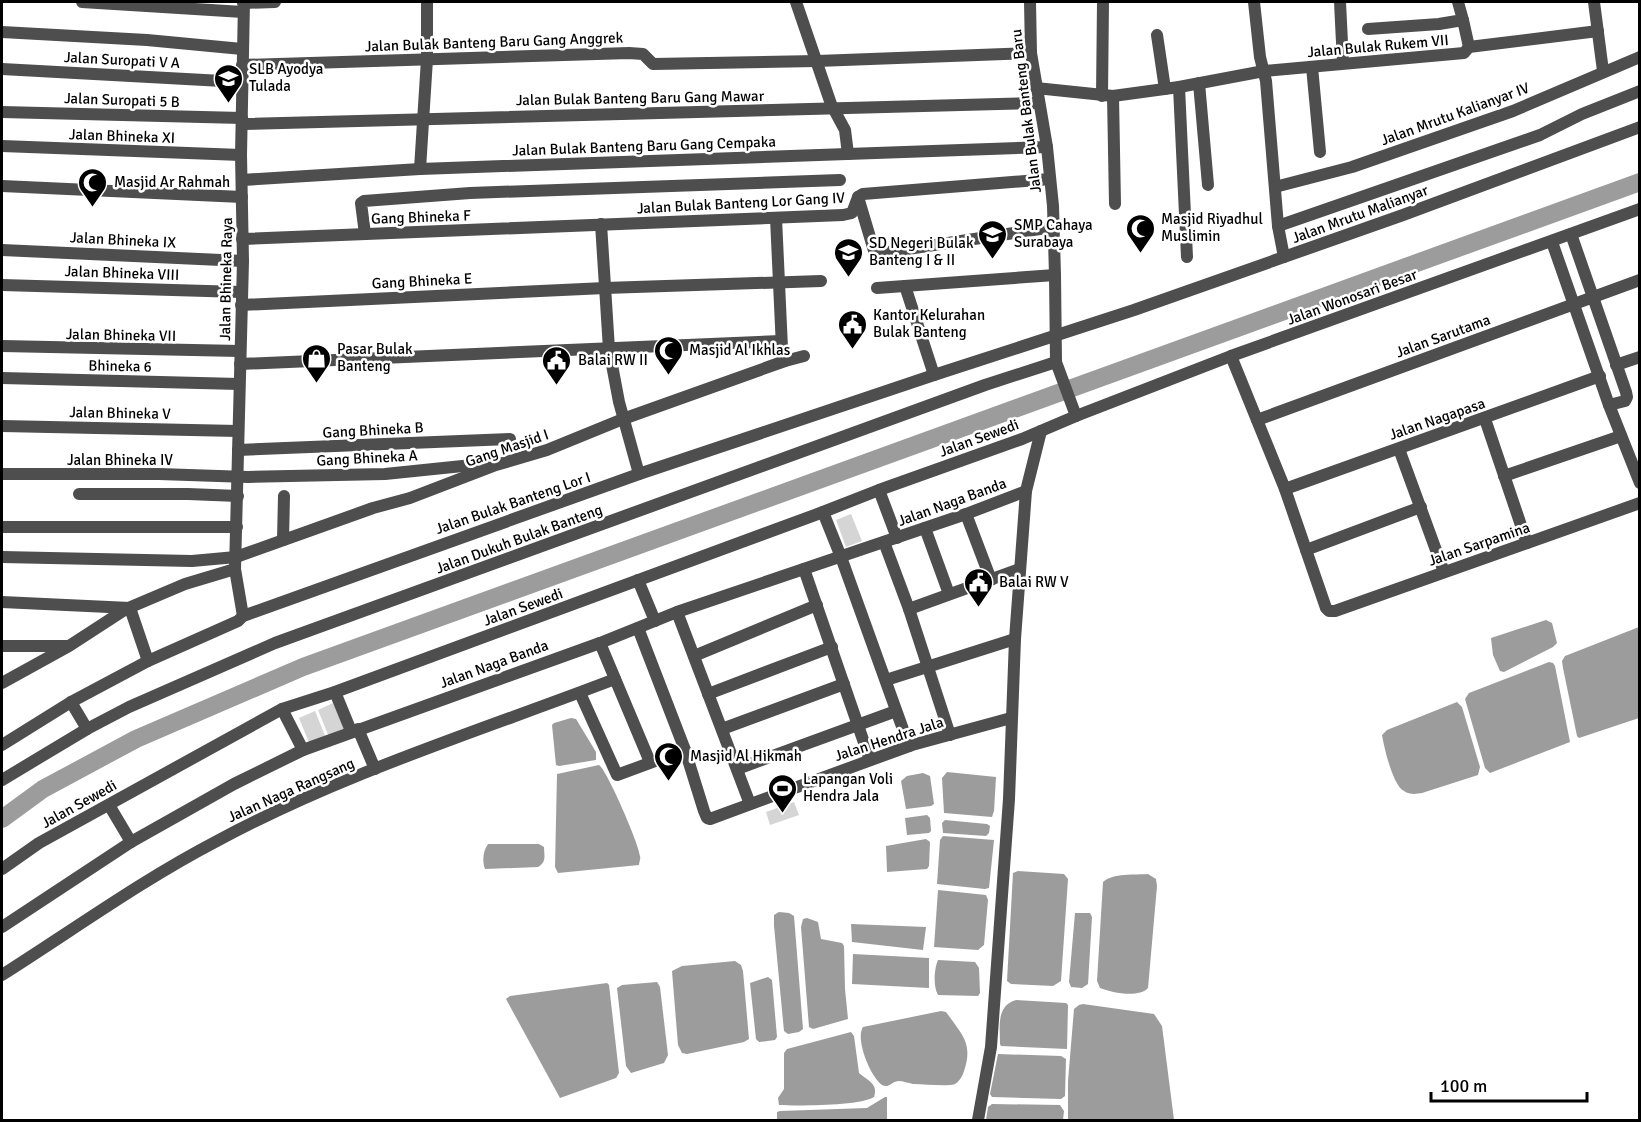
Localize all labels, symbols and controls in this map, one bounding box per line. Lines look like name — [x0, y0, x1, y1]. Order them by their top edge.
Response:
street label: Jalan Bulak Banteng Baru Gang Anggrek — [365, 28, 624, 56]
street label: Jalan Bulak Banteng Baru — [1007, 28, 1045, 194]
street label: Jalan Bulak Rukem VII — [1307, 31, 1449, 61]
street label: Jalan Suropati V A — [63, 48, 181, 72]
place label: SLB Ayodya Tulada — [249, 60, 323, 95]
school or university icon: SLB Ayodya Tulada — [212, 62, 244, 104]
street label: Jalan Mrutu Kalianyar IV — [1378, 79, 1532, 149]
street label: Jalan Bulak Banteng Baru Gang Mawar — [516, 87, 765, 109]
street label: Jalan Suropati 5 B — [64, 89, 180, 111]
street label: Jalan Bhineka XI — [69, 125, 175, 147]
street label: Jalan Bulak Banteng Baru Gang Cempaka — [512, 132, 776, 160]
mosque icon: Masjid Ar Rahmah — [77, 166, 109, 208]
place label: Masjid Ar Rahmah — [114, 173, 230, 191]
street label: Jalan Mrutu Malianyar — [1289, 181, 1431, 247]
street label: Jalan Bulak Banteng Lor Gang IV — [637, 189, 846, 217]
street label: Gang Bhineka F — [371, 206, 471, 228]
place label: Masjid Riyadhul Muslimin — [1161, 210, 1263, 245]
mosque icon: Masjid Riyadhul Muslimin — [1124, 212, 1156, 254]
place label: SMP Cahaya Surabaya — [1014, 216, 1093, 251]
street label: Jalan Bhineka Raya — [216, 217, 236, 341]
school or university icon: SMP Cahaya Surabaya — [977, 218, 1009, 260]
street label: Jalan Bhineka IX — [70, 228, 177, 252]
place label: SD Negeri Bulak Banteng I & II — [869, 234, 974, 269]
school or university icon: SD Negeri Bulak Banteng I & II — [832, 236, 864, 278]
street label: Jalan Bhineka VIII — [64, 262, 180, 284]
street label: Jalan Wonosari Besar — [1285, 265, 1420, 329]
street label: Gang Bhineka E — [371, 269, 473, 293]
place label: Kantor Kelurahan Bulak Banteng — [873, 306, 985, 341]
public building icon: Kantor Kelurahan Bulak Banteng — [836, 308, 868, 350]
street label: Jalan Sarutama — [1393, 311, 1493, 361]
street label: Jalan Bhineka VII — [66, 325, 176, 345]
mosque icon: Masjid Al Ikhlas — [652, 334, 684, 376]
place label: Pasar Bulak Banteng — [337, 340, 413, 375]
place label: Masjid Al Ikhlas — [689, 341, 791, 359]
shop icon: Pasar Bulak Banteng — [300, 342, 332, 384]
public building icon: Balai RW II — [541, 344, 573, 386]
place label: Balai RW II — [578, 351, 648, 369]
street label: Bhineka 6 — [88, 356, 152, 376]
street label: Jalan Nagapasa — [1387, 394, 1487, 444]
street label: Jalan Bhineka V — [69, 403, 171, 423]
street label: Jalan Sewedi — [937, 415, 1021, 461]
street label: Gang Bhineka B — [322, 418, 424, 442]
street label: Gang Masjid I — [463, 425, 551, 471]
street label: Gang Bhineka A — [316, 446, 418, 470]
street label: Jalan Bhineka IV — [67, 451, 173, 469]
street label: Jalan Bulak Banteng Lor I — [433, 468, 593, 538]
street label: Jalan Naga Banda — [895, 474, 1009, 530]
street label: Jalan Dukuh Bulak Banteng — [433, 500, 605, 578]
street label: Jalan Sarpamina — [1426, 518, 1532, 570]
public building icon: Balai RW V — [962, 566, 994, 608]
place label: Balai RW V — [999, 573, 1069, 591]
street label: Jalan Sewedi — [481, 584, 565, 630]
street label: Jalan Naga Banda — [437, 636, 551, 692]
street label: Jalan Hendra Jala — [832, 713, 946, 765]
mosque icon: Masjid Al Hikmah — [653, 740, 685, 782]
place label: Masjid Al Hikmah — [690, 747, 802, 765]
street label: Jalan Naga Rangsang — [225, 754, 357, 826]
place label: Lapangan Voli Hendra Jala — [803, 770, 893, 805]
sports icon: Lapangan Voli Hendra Jala — [766, 772, 798, 814]
street label: Jalan Sewedi — [38, 776, 120, 832]
scale bar — [1431, 1065, 1587, 1103]
text: 100 m — [1440, 1075, 1487, 1097]

